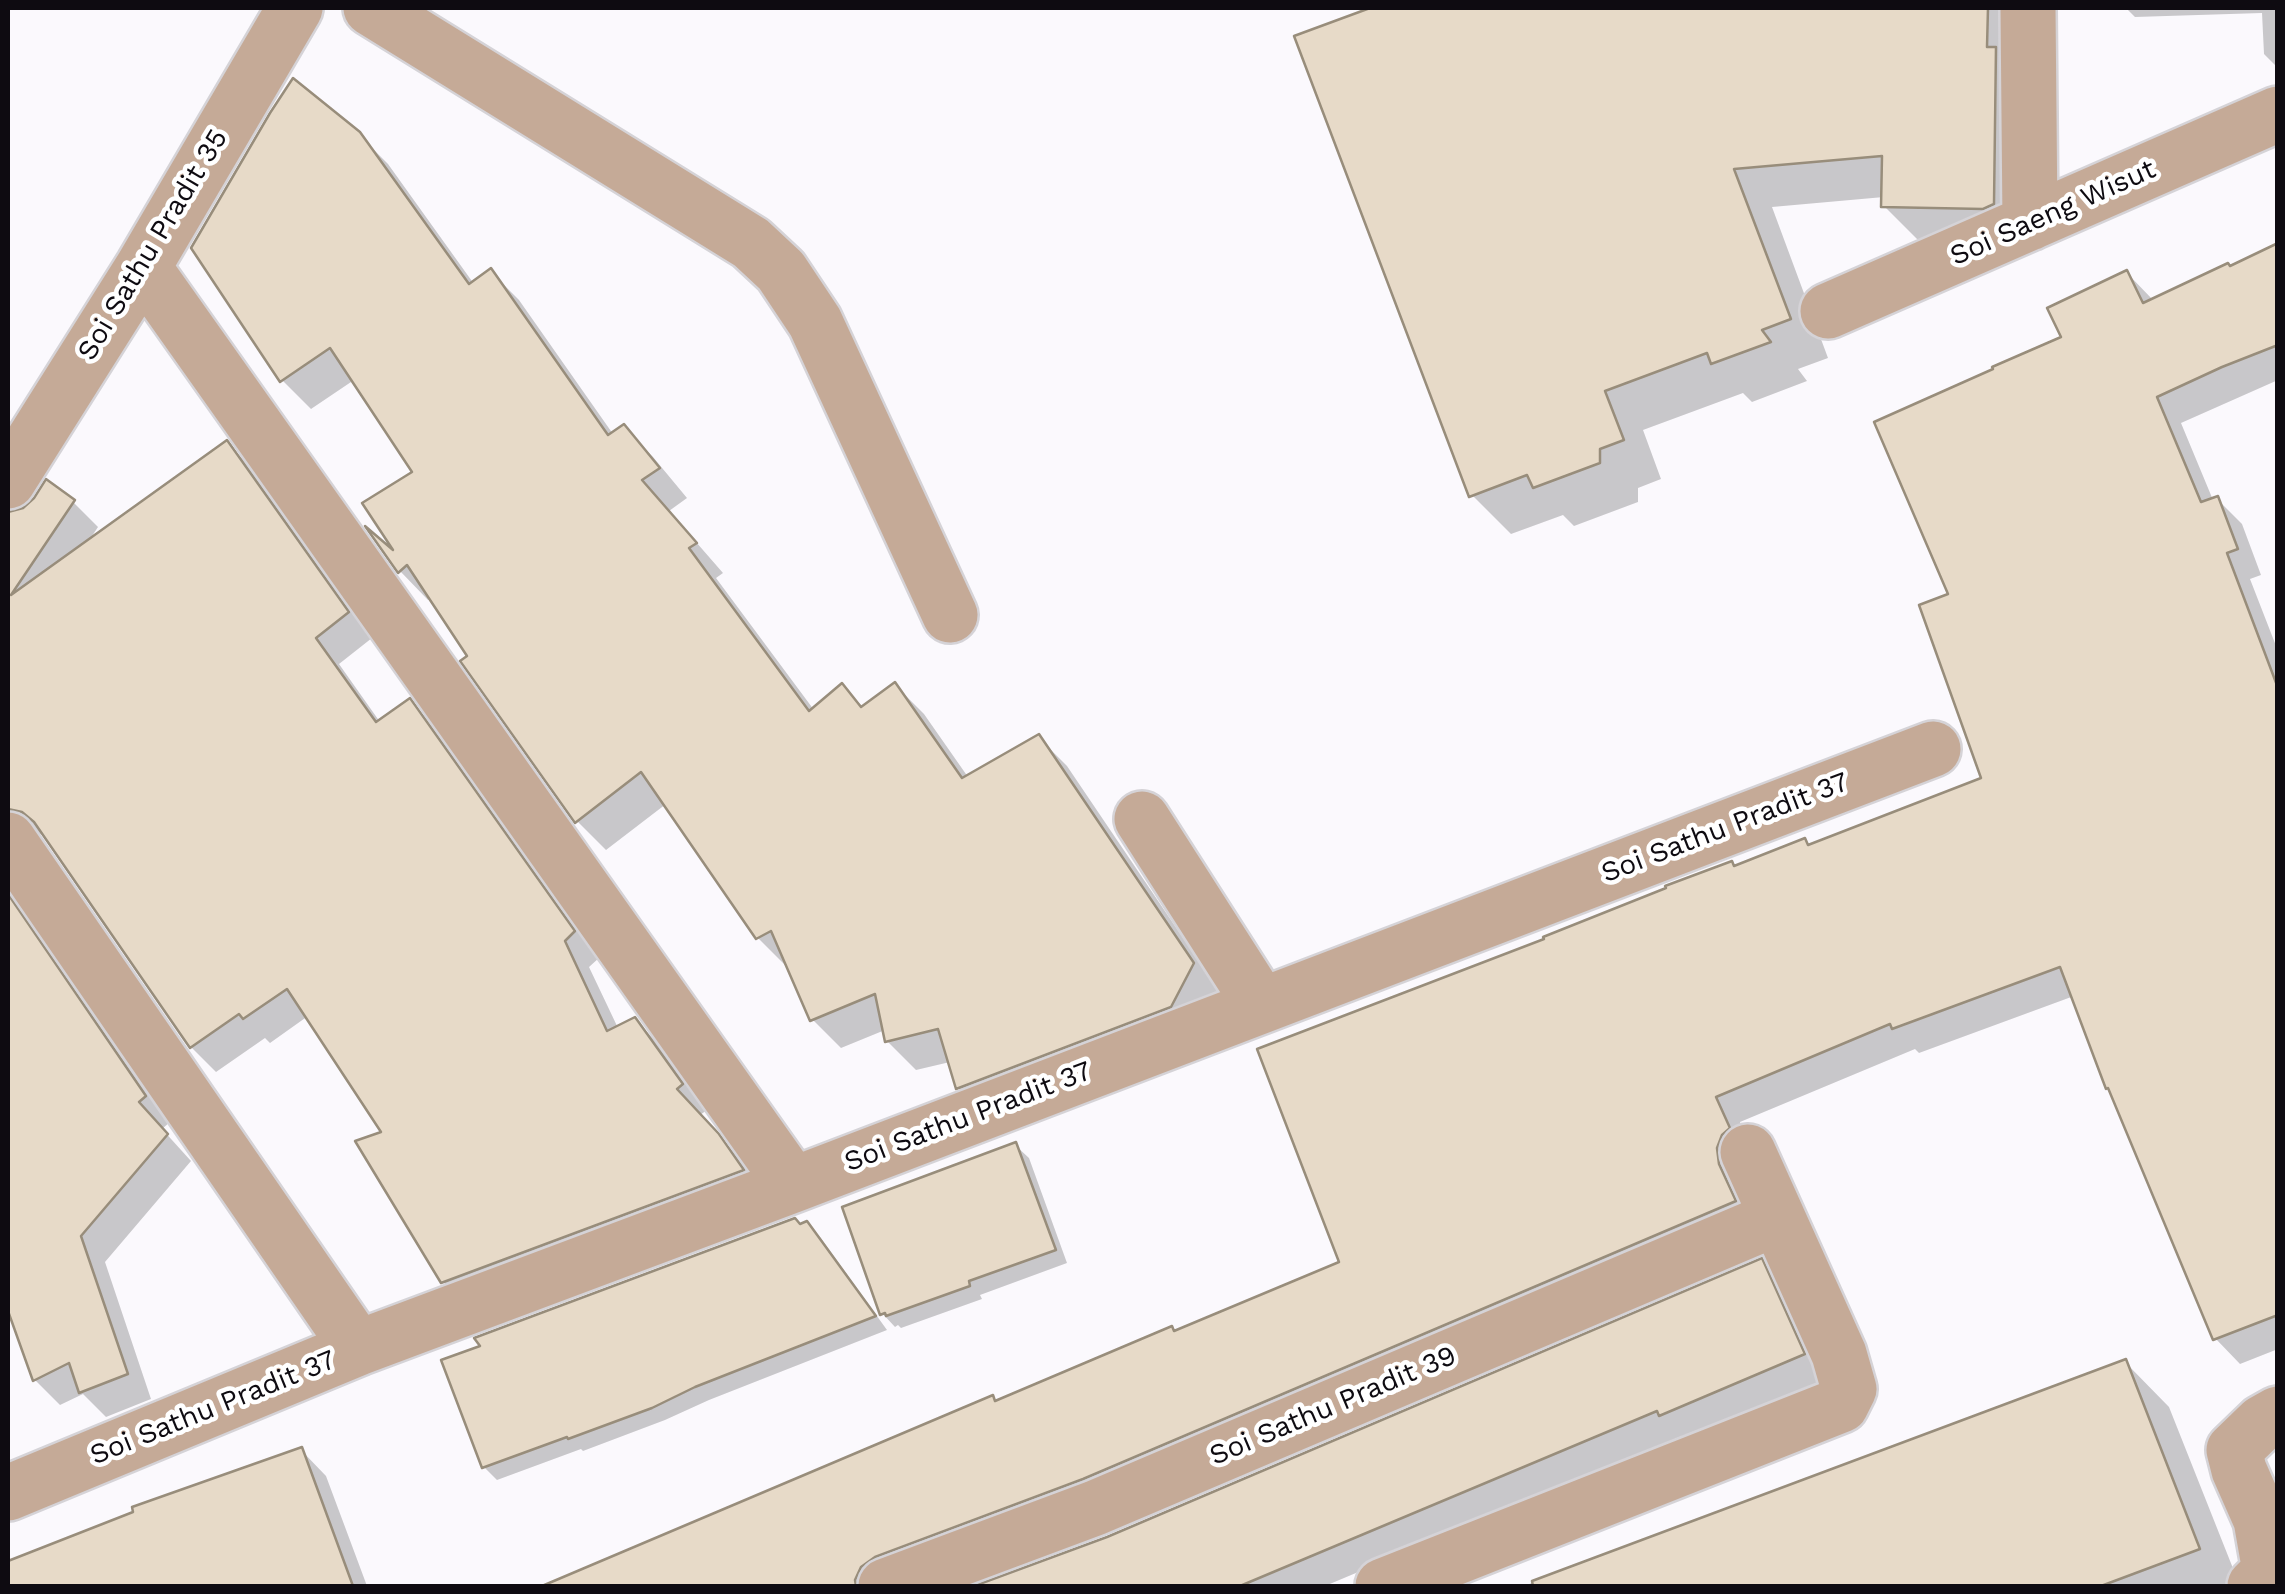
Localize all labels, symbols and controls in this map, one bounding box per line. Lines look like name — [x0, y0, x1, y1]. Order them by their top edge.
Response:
street label: Soi Sathu Pradit 35 — [71, 123, 235, 367]
street label: Soi Saeng Wisut — [1945, 153, 2161, 273]
street label: Soi Sathu Pradit 37 — [1597, 765, 1853, 891]
street label: Soi Sathu Pradit 37 — [840, 1054, 1096, 1180]
street label: Soi Sathu Pradit 39 — [1205, 1339, 1461, 1473]
street label: Soi Sathu Pradit 37 — [85, 1343, 341, 1473]

